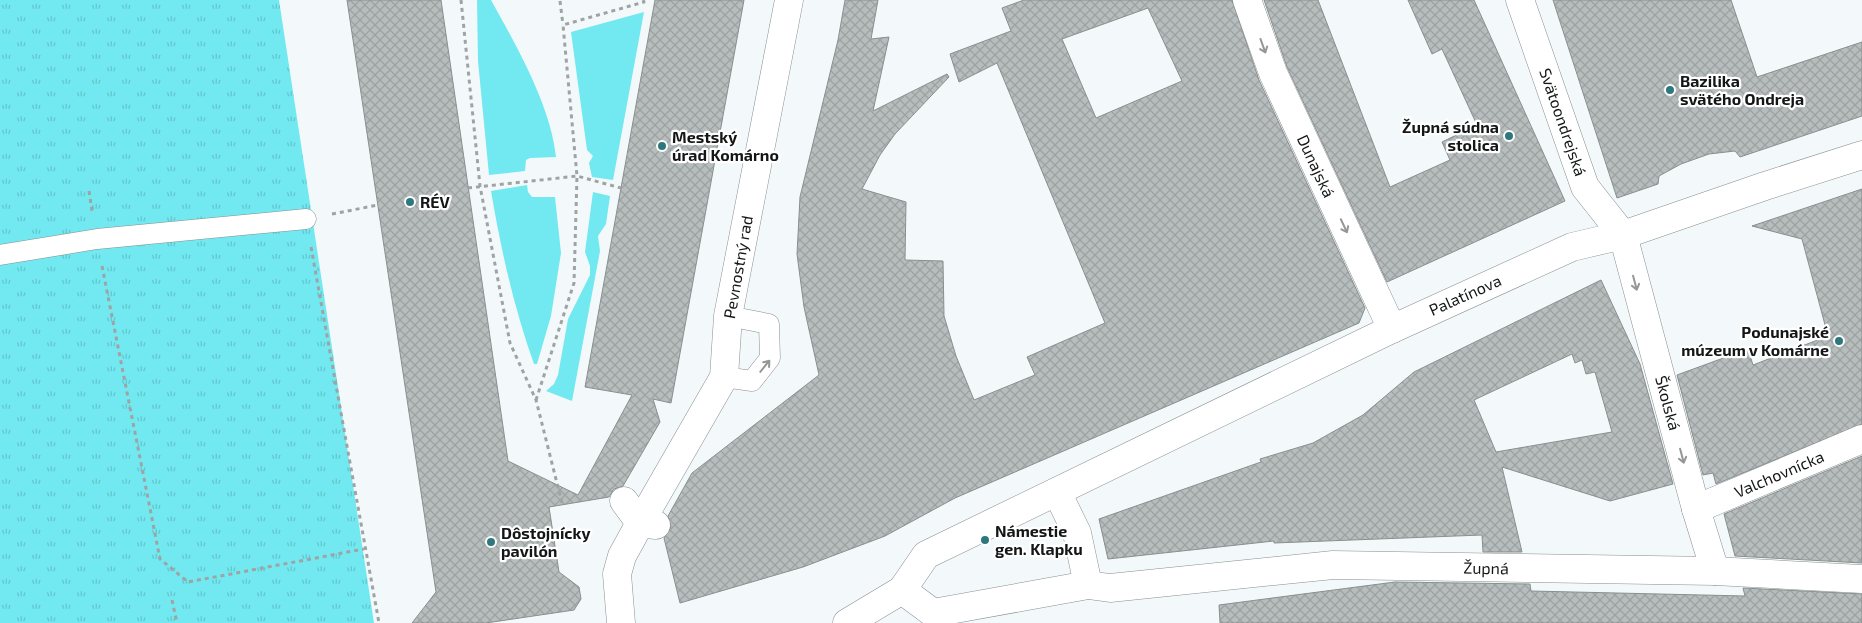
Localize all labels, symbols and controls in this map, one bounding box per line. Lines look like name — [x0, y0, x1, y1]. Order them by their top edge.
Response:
one-way arrow — [1259, 38, 1268, 53]
street label: Svätoondrejská — [1535, 65, 1591, 179]
place label: Bazilika svätého Ondreja — [1680, 71, 1804, 108]
marker: Bazilika svätého Ondreja — [1664, 84, 1676, 96]
place label: Župná súdna stolica — [1402, 117, 1499, 154]
place label: Mestský úrad Komárno — [672, 127, 779, 164]
marker: Župná súdna stolica — [1503, 130, 1515, 142]
street label: Dunajská — [1293, 131, 1339, 201]
marker: Mestský úrad Komárno — [656, 140, 668, 152]
place label: RÉV — [420, 192, 451, 211]
marker: RÉV — [404, 196, 416, 208]
street label: Pevnostný rad — [719, 214, 756, 320]
one-way arrow — [1340, 218, 1349, 233]
street label: Palatínova — [1426, 270, 1504, 319]
one-way arrow — [1631, 274, 1641, 290]
place label: Podunajské múzeum v Komárne — [1681, 322, 1829, 359]
marker: Podunajské múzeum v Komárne — [1833, 335, 1845, 347]
one-way arrow — [759, 360, 770, 373]
street label: Školská — [1652, 373, 1685, 432]
street label: Valchovnícka — [1731, 446, 1826, 501]
one-way arrow — [1678, 448, 1687, 464]
place label: Námestie gen. Klapku — [995, 521, 1083, 558]
place label: Dôstojnícky pavilón — [501, 523, 591, 560]
marker: Námestie gen. Klapku — [979, 534, 991, 546]
marker: Dôstojnícky pavilón — [485, 536, 497, 548]
street label: Župná — [1463, 558, 1509, 577]

